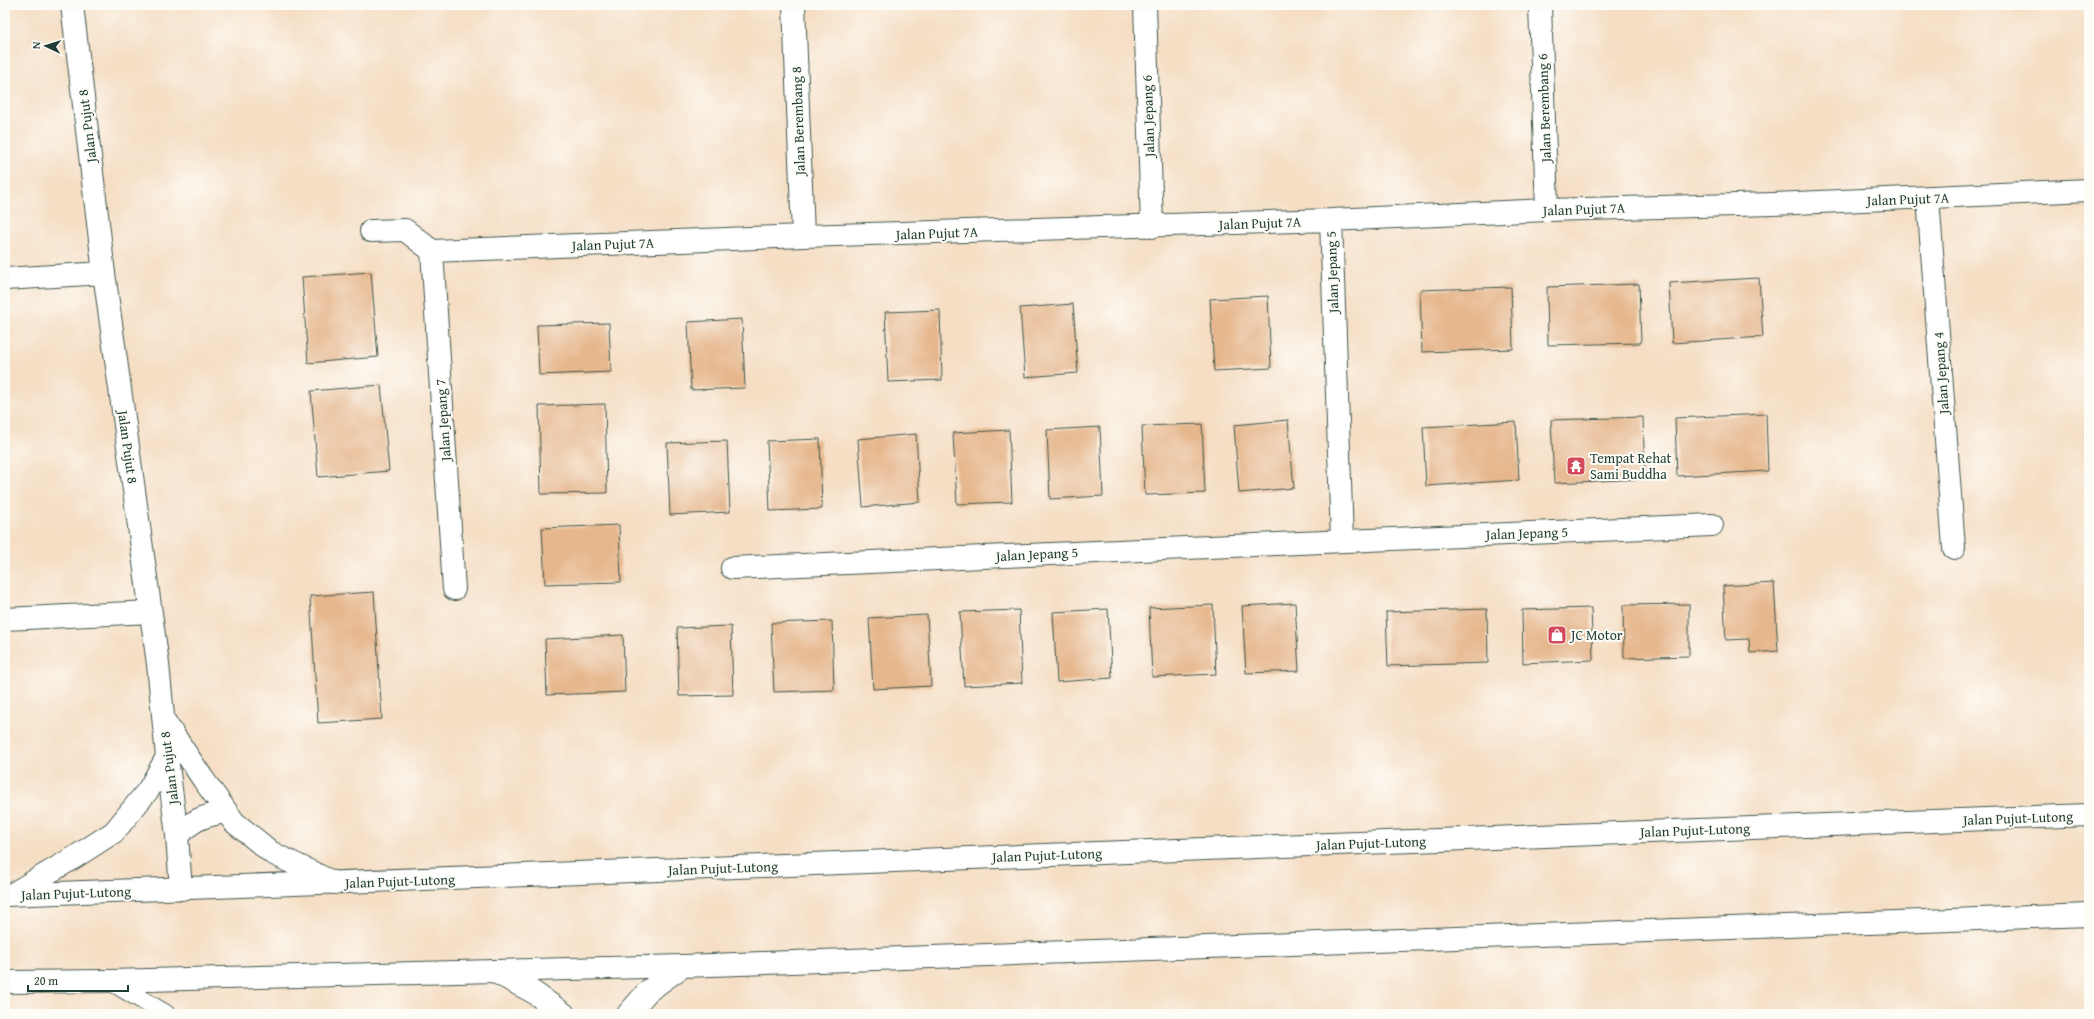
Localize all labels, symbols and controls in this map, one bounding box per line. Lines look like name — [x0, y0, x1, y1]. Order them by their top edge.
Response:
north arrow — [26, 26, 66, 66]
text: N — [28, 40, 44, 50]
street label: Jalan Berembang 6 — [1532, 53, 1556, 165]
street label: Jalan Berembang 8 — [786, 66, 810, 178]
street label: Jalan Jepang 6 — [1137, 74, 1160, 159]
street label: Jalan Pujut 8 — [73, 88, 102, 166]
street label: Jalan Pujut 7A — [1865, 188, 1950, 210]
street label: Jalan Pujut 7A — [1541, 198, 1626, 220]
street label: Jalan Pujut 7A — [1217, 212, 1302, 234]
street label: Jalan Pujut 7A — [894, 222, 979, 244]
street label: Jalan Jepang 5 — [1321, 231, 1344, 315]
street label: Jalan Pujut 7A — [570, 233, 655, 255]
street label: Jalan Jepang 4 — [1928, 331, 1954, 417]
street label: Jalan Jepang 7 — [430, 378, 456, 464]
street label: Jalan Pujut 8 — [113, 407, 143, 485]
place label: Tempat Rehat Sami Buddha — [1590, 448, 1672, 484]
temple icon: Tempat Rehat Sami Buddha — [1565, 455, 1587, 477]
street label: Jalan Jepang 5 — [1484, 522, 1568, 545]
street label: Jalan Jepang 5 — [993, 542, 1079, 566]
shop icon: JC Motor — [1546, 624, 1568, 646]
place label: JC Motor — [1569, 625, 1623, 645]
street label: Jalan Pujut 8 — [155, 730, 184, 808]
street label: Jalan Pujut-Lutong — [1961, 806, 2073, 830]
street label: Jalan Pujut-Lutong — [1638, 818, 1750, 842]
street label: Jalan Pujut-Lutong — [1314, 831, 1426, 855]
street label: Jalan Pujut-Lutong — [990, 843, 1102, 867]
street label: Jalan Pujut-Lutong — [666, 856, 778, 880]
street label: Jalan Pujut-Lutong — [343, 869, 455, 893]
street label: Jalan Pujut-Lutong — [19, 881, 131, 905]
scale bar — [28, 967, 128, 993]
text: 20 m — [34, 972, 58, 989]

